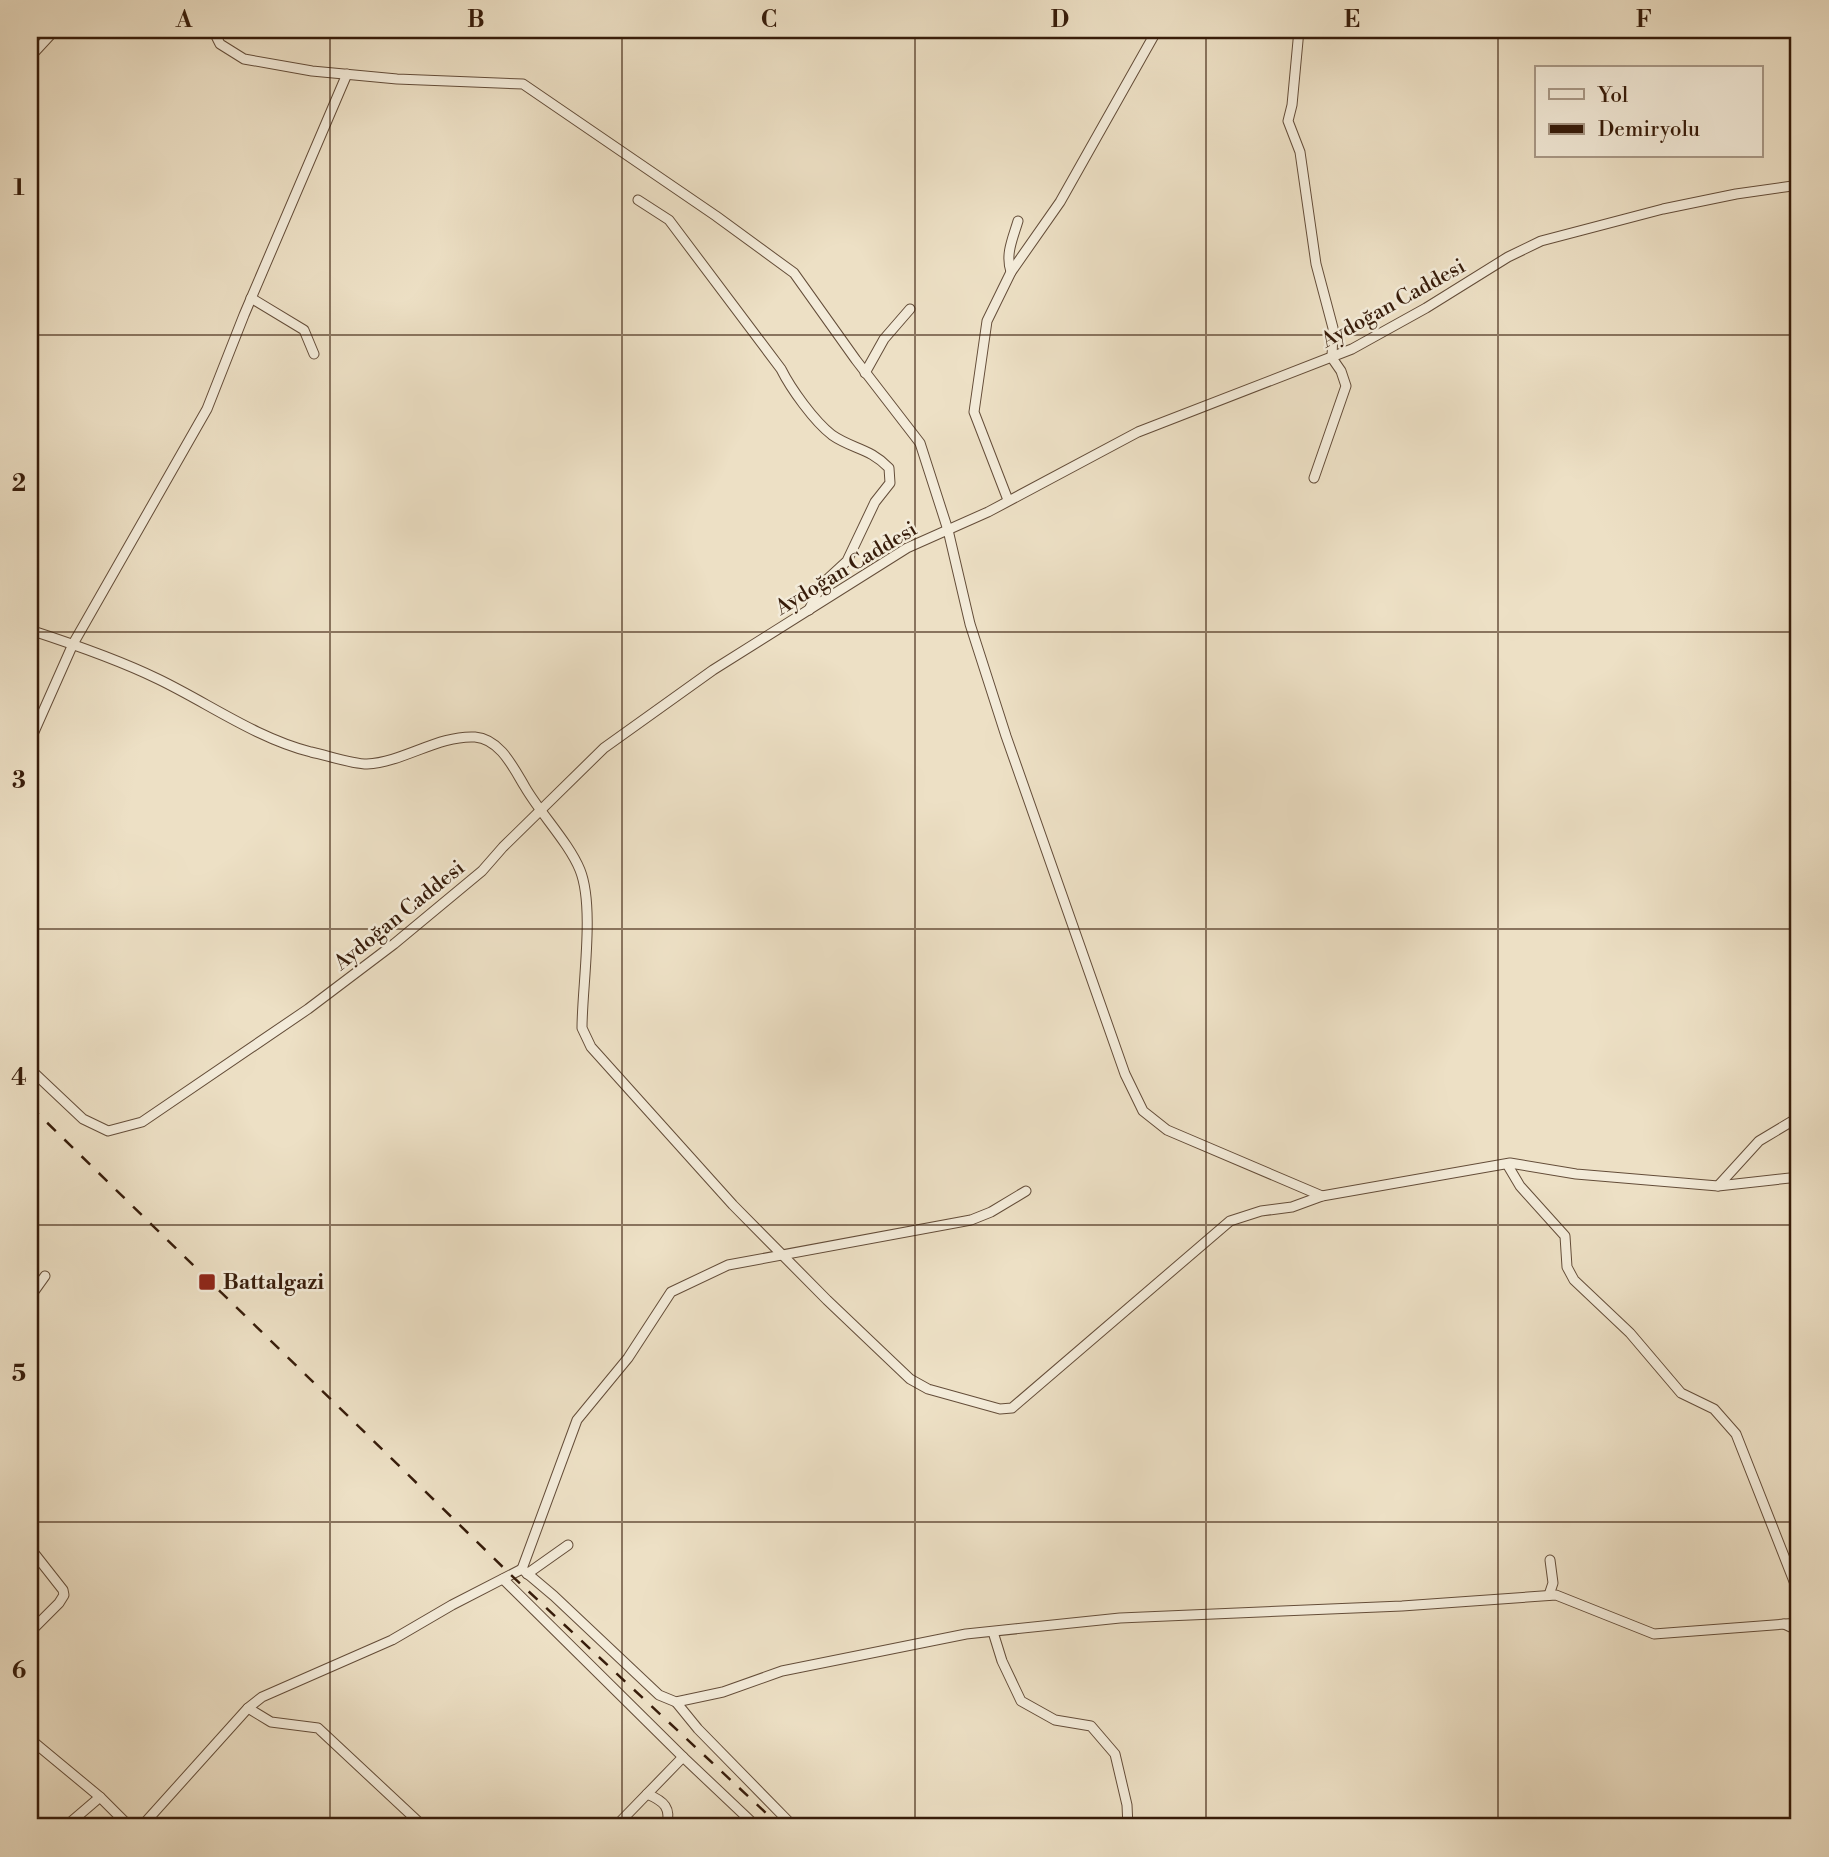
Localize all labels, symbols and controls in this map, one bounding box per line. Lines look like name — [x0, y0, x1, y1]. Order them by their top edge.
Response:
text: A — [175, 6, 193, 34]
text: B — [467, 6, 485, 34]
text: C — [761, 6, 777, 34]
text: D — [1051, 6, 1069, 34]
text: E — [1344, 6, 1360, 34]
text: F — [1636, 6, 1652, 34]
legend — [1535, 66, 1762, 158]
text: Yol — [1597, 83, 1628, 109]
text: Demiryolu — [1598, 117, 1700, 143]
text: 1 — [13, 174, 25, 202]
street label: Aydoğan Caddesi — [1316, 253, 1470, 355]
text: 2 — [12, 470, 26, 498]
street label: Aydoğan Caddesi — [770, 516, 922, 622]
text: 3 — [12, 767, 26, 795]
street label: Aydoğan Caddesi — [328, 855, 470, 977]
text: 4 — [11, 1064, 27, 1092]
place label: Battalgazi — [223, 1270, 324, 1296]
marker: Battalgazi — [197, 1272, 217, 1292]
text: 5 — [12, 1360, 26, 1388]
text: 6 — [12, 1657, 26, 1685]

